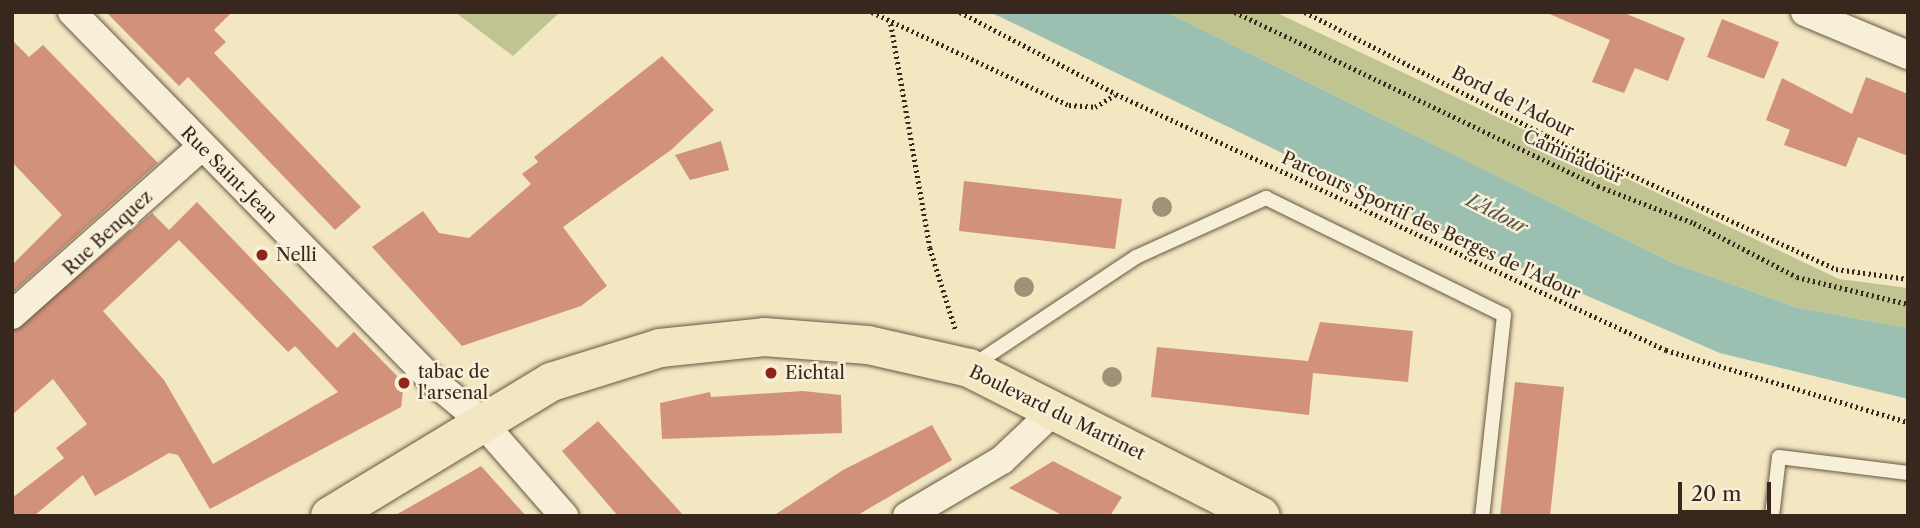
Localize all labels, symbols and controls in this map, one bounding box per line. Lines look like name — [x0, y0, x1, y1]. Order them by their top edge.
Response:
street label: Bord de l'Adour — [1448, 62, 1578, 142]
street label: Rue Saint-Jean — [176, 122, 282, 228]
street label: Caminadour — [1520, 125, 1626, 189]
street label: Parcours Sportif des Berges de l'Adour — [1278, 147, 1584, 305]
street label: Rue Benquez — [59, 186, 157, 280]
water label: L'Adour — [1463, 189, 1531, 239]
place label: Nelli — [276, 244, 317, 266]
marker: Nelli — [254, 247, 270, 263]
street label: Boulevard du Martinet — [965, 361, 1149, 465]
place label: tabac de l'arsenal — [418, 362, 490, 404]
place label: Eichtal — [785, 362, 845, 384]
marker: Eichtal — [763, 365, 779, 381]
marker: tabac de l'arsenal — [396, 375, 412, 391]
scale bar — [1682, 468, 1775, 512]
text: 20 m — [1691, 481, 1742, 506]

